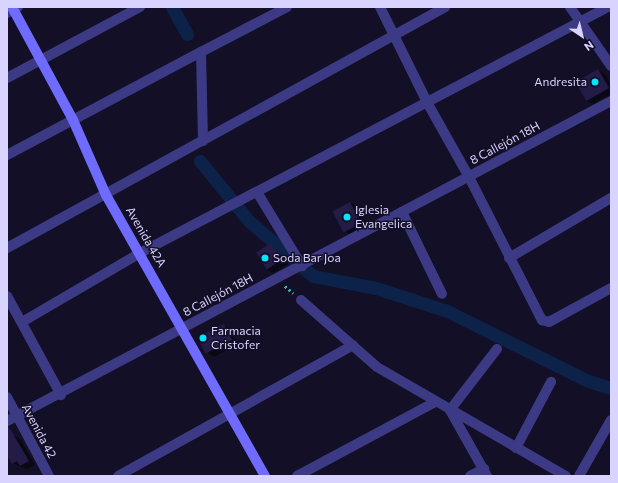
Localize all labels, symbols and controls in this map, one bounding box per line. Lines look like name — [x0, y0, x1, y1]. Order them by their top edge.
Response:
north arrow — [562, 16, 602, 56]
text: N — [582, 39, 596, 54]
place label: Andresita — [534, 75, 587, 89]
marker: Andresita — [590, 77, 600, 87]
street label: 8 Callejón 18H — [467, 118, 543, 168]
place label: Iglesia Evangelica — [355, 203, 412, 231]
street label: Avenida 42A — [123, 204, 169, 270]
marker: Iglesia Evangelica — [342, 212, 352, 222]
place label: Soda Bar Joa — [273, 251, 341, 265]
marker: Soda Bar Joa — [260, 253, 270, 263]
street label: 8 Callejón 18H — [180, 270, 256, 320]
place label: Farmacia Cristofer — [211, 324, 261, 352]
marker: Farmacia Cristofer — [198, 333, 208, 343]
street label: Avenida 42 — [19, 401, 59, 461]

